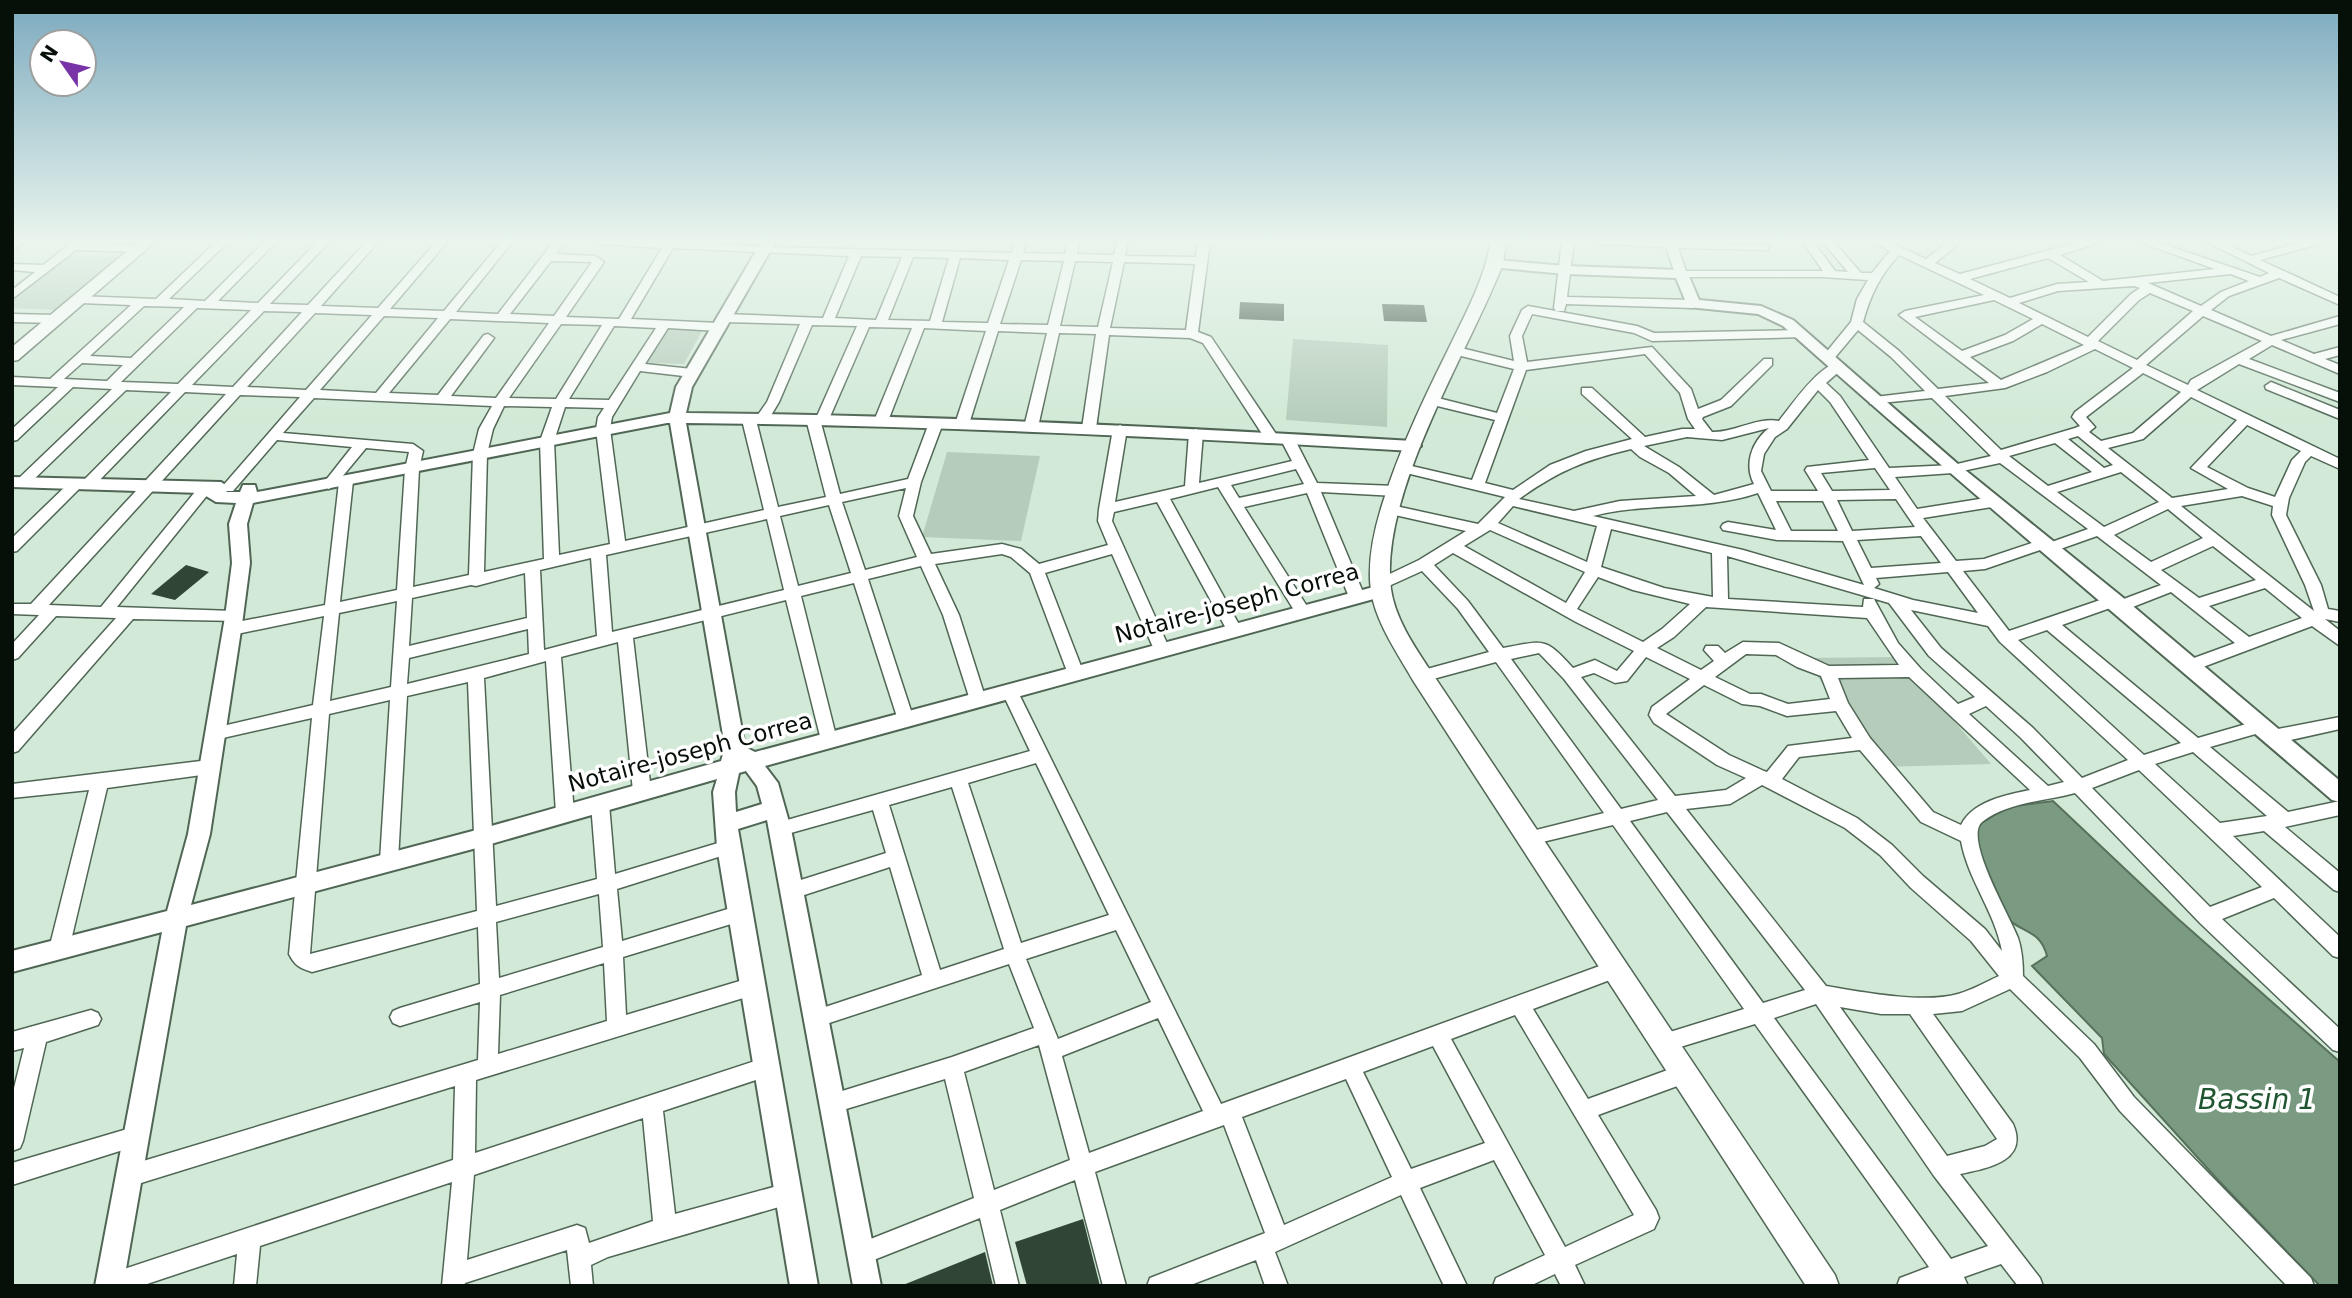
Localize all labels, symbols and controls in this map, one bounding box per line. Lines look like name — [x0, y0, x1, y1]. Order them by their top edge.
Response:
north arrow — [28, 28, 98, 98]
text: N — [35, 41, 62, 66]
street label: Notaire-joseph Correa — [1112, 558, 1362, 648]
street label: Notaire-joseph Correa — [565, 707, 815, 797]
water label: Bassin 1 — [2198, 1083, 2316, 1116]

